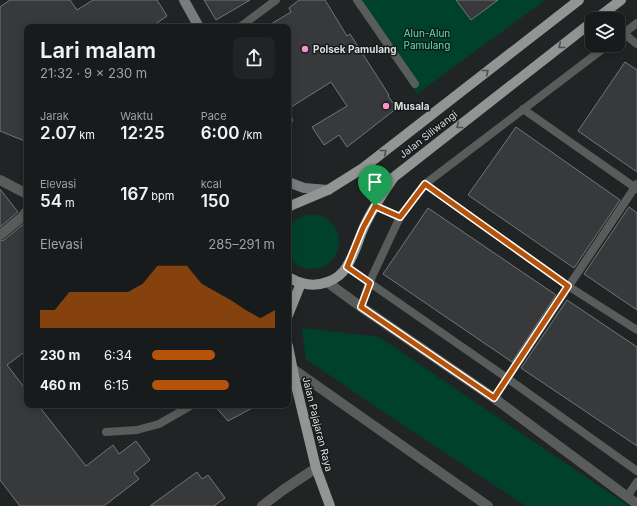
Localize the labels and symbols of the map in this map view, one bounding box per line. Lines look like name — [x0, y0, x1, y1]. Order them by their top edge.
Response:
park label: Alun-Alun Pamulang — [404, 27, 450, 51]
one-way arrow — [559, 41, 566, 48]
place label: Polsek Pamulang — [313, 43, 397, 56]
marker: Polsek Pamulang — [300, 44, 310, 54]
one-way arrow — [482, 70, 489, 77]
place label: Musala — [394, 100, 430, 112]
marker: Musala — [381, 101, 391, 111]
street label: Jalan Siliwangi — [397, 108, 459, 160]
one-way arrow — [456, 121, 463, 128]
one-way arrow — [379, 150, 386, 157]
pin — [358, 165, 392, 206]
street label: Jalan Pajajaran Raya — [300, 375, 336, 473]

